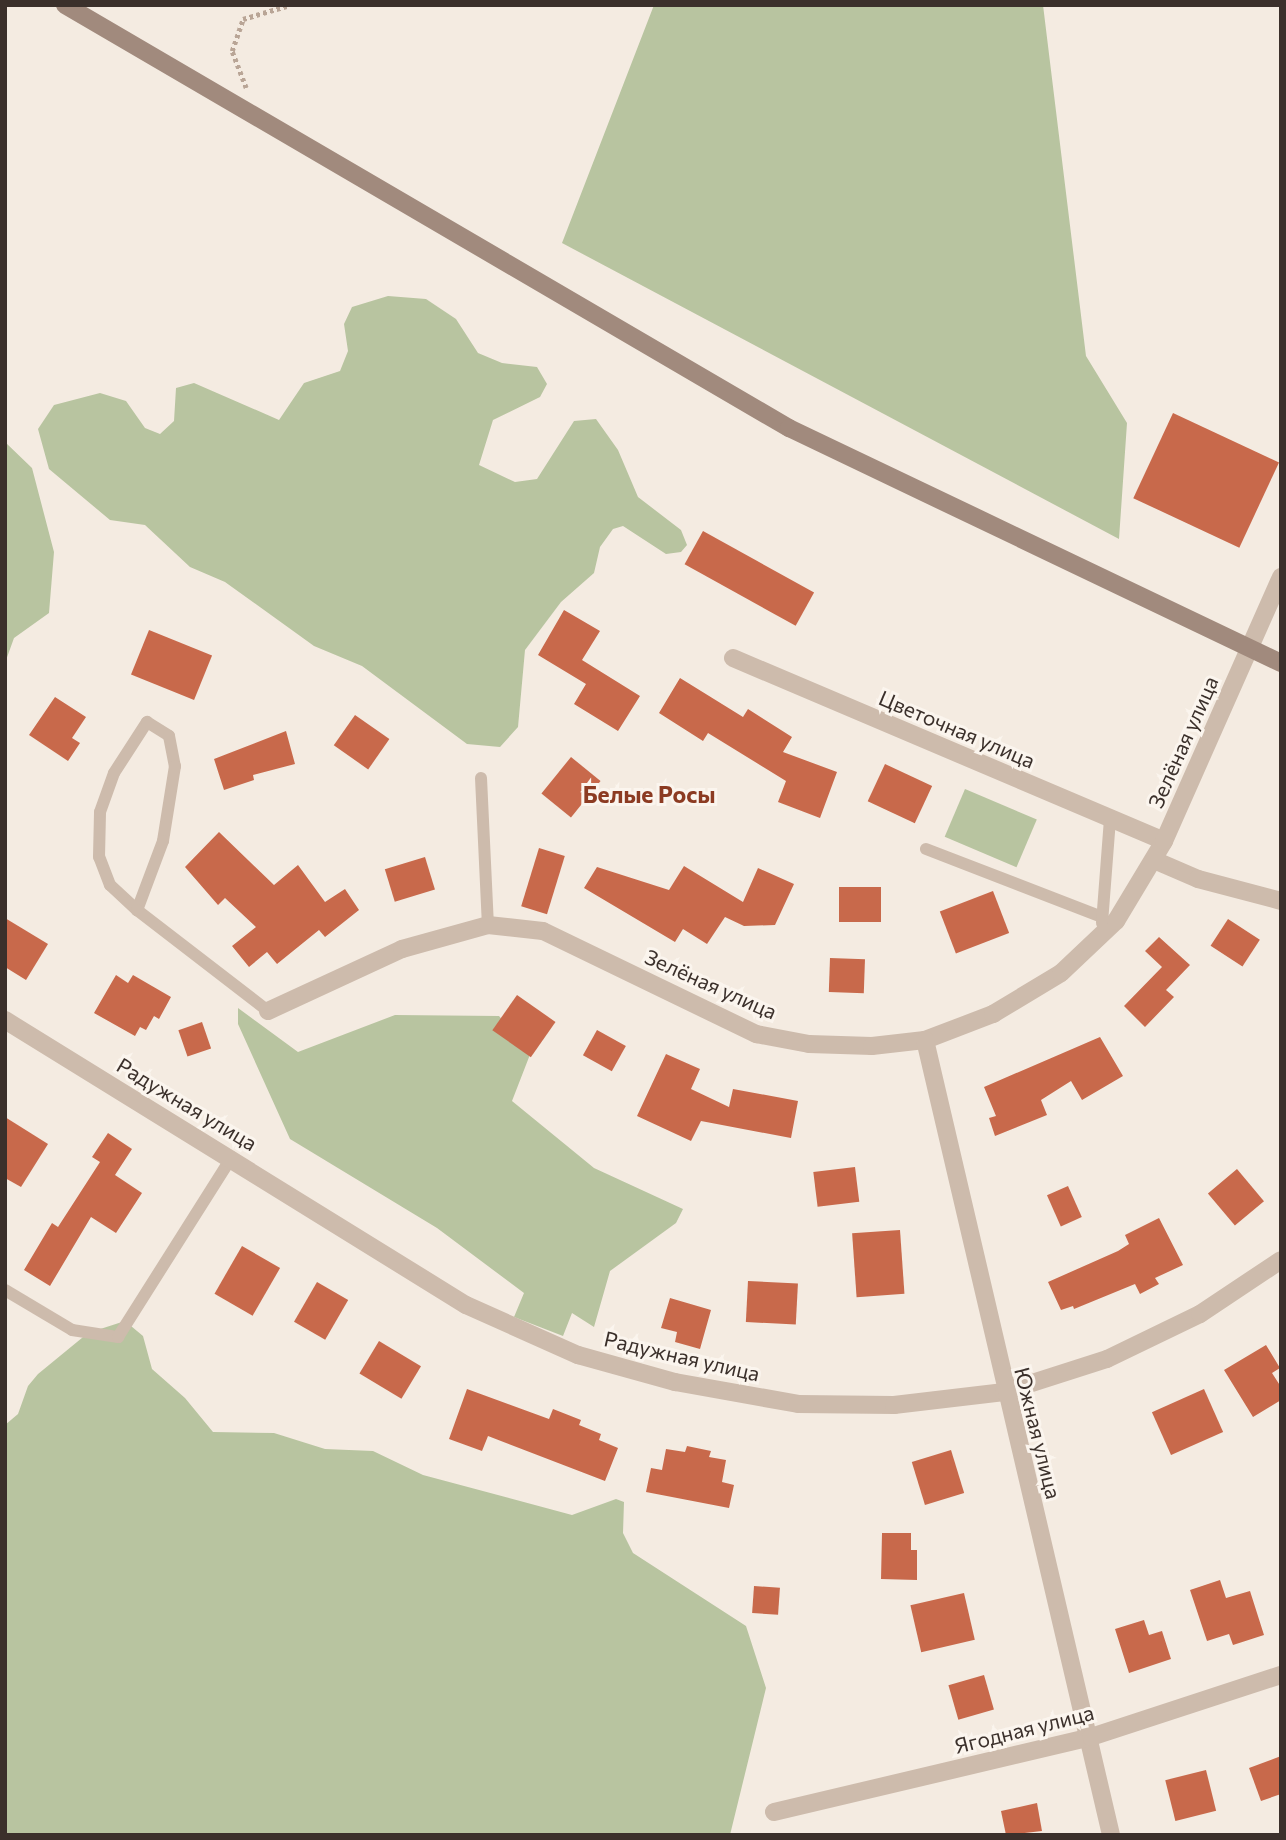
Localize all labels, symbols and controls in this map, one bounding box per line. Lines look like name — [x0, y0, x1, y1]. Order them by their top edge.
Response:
street label: Зелёная улица — [1143, 672, 1223, 812]
street label: Цветочная улица — [875, 685, 1039, 773]
district label: Белые Росы — [583, 780, 715, 808]
street label: Зелёная улица — [641, 944, 781, 1024]
street label: Радужная улица — [112, 1052, 262, 1156]
street label: Радужная улица — [602, 1326, 762, 1386]
street label: Южная улица — [1009, 1365, 1067, 1501]
street label: Ягодная улица — [952, 1699, 1096, 1759]

